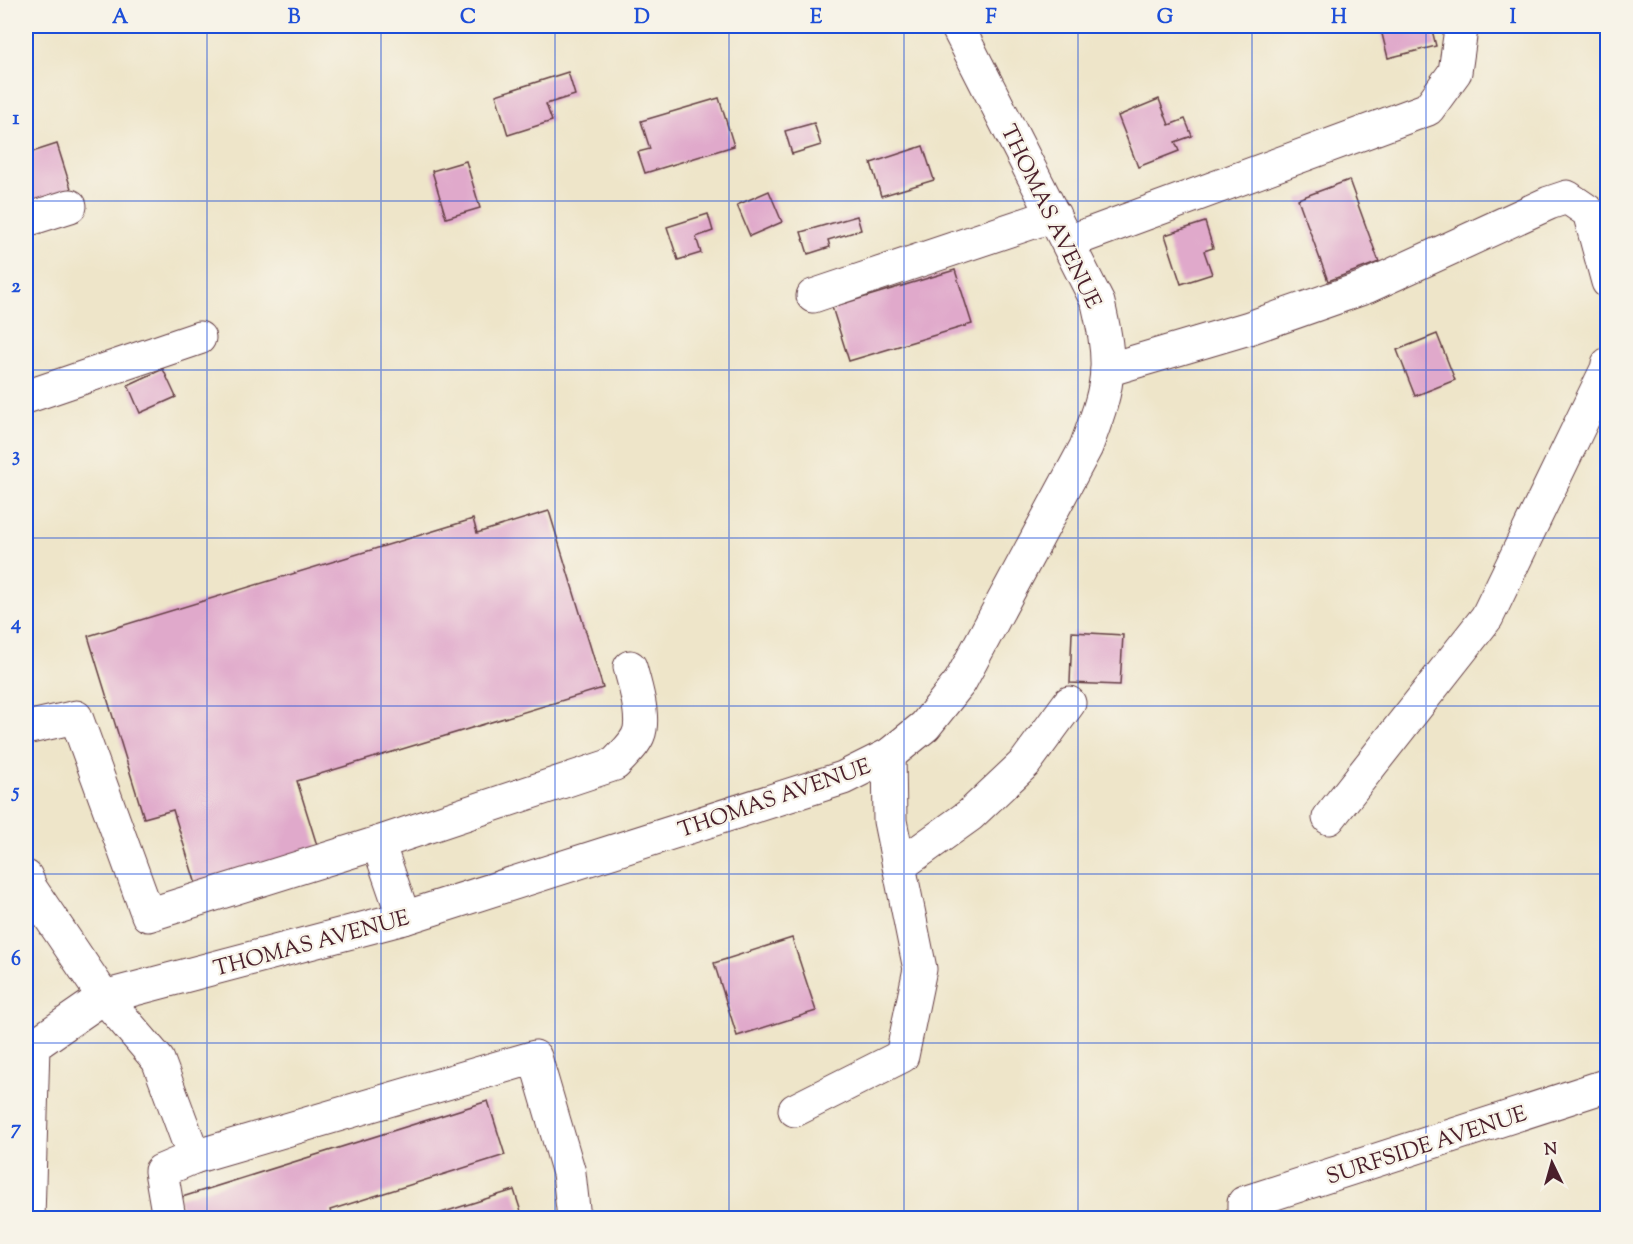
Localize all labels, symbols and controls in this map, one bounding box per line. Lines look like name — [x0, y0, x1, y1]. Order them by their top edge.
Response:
text: A — [112, 4, 129, 33]
text: B — [288, 4, 301, 33]
text: C — [460, 4, 476, 33]
text: D — [634, 4, 650, 33]
text: E — [810, 4, 823, 33]
text: F — [985, 4, 997, 33]
text: G — [1157, 4, 1174, 33]
text: H — [1331, 4, 1347, 33]
text: I — [1510, 4, 1517, 33]
text: 1 — [13, 105, 20, 134]
street label: THOMAS AVENUE — [991, 120, 1108, 315]
text: 2 — [11, 273, 21, 302]
text: 3 — [12, 442, 20, 471]
text: 4 — [10, 610, 21, 639]
street label: THOMAS AVENUE — [675, 752, 875, 848]
text: 5 — [11, 778, 20, 807]
street label: THOMAS AVENUE — [210, 903, 413, 986]
text: 6 — [11, 946, 21, 975]
street label: SURFSIDE AVENUE — [1322, 1099, 1531, 1194]
text: 7 — [11, 1115, 22, 1144]
north arrow — [1522, 1133, 1582, 1193]
text: N — [1544, 1139, 1558, 1163]

